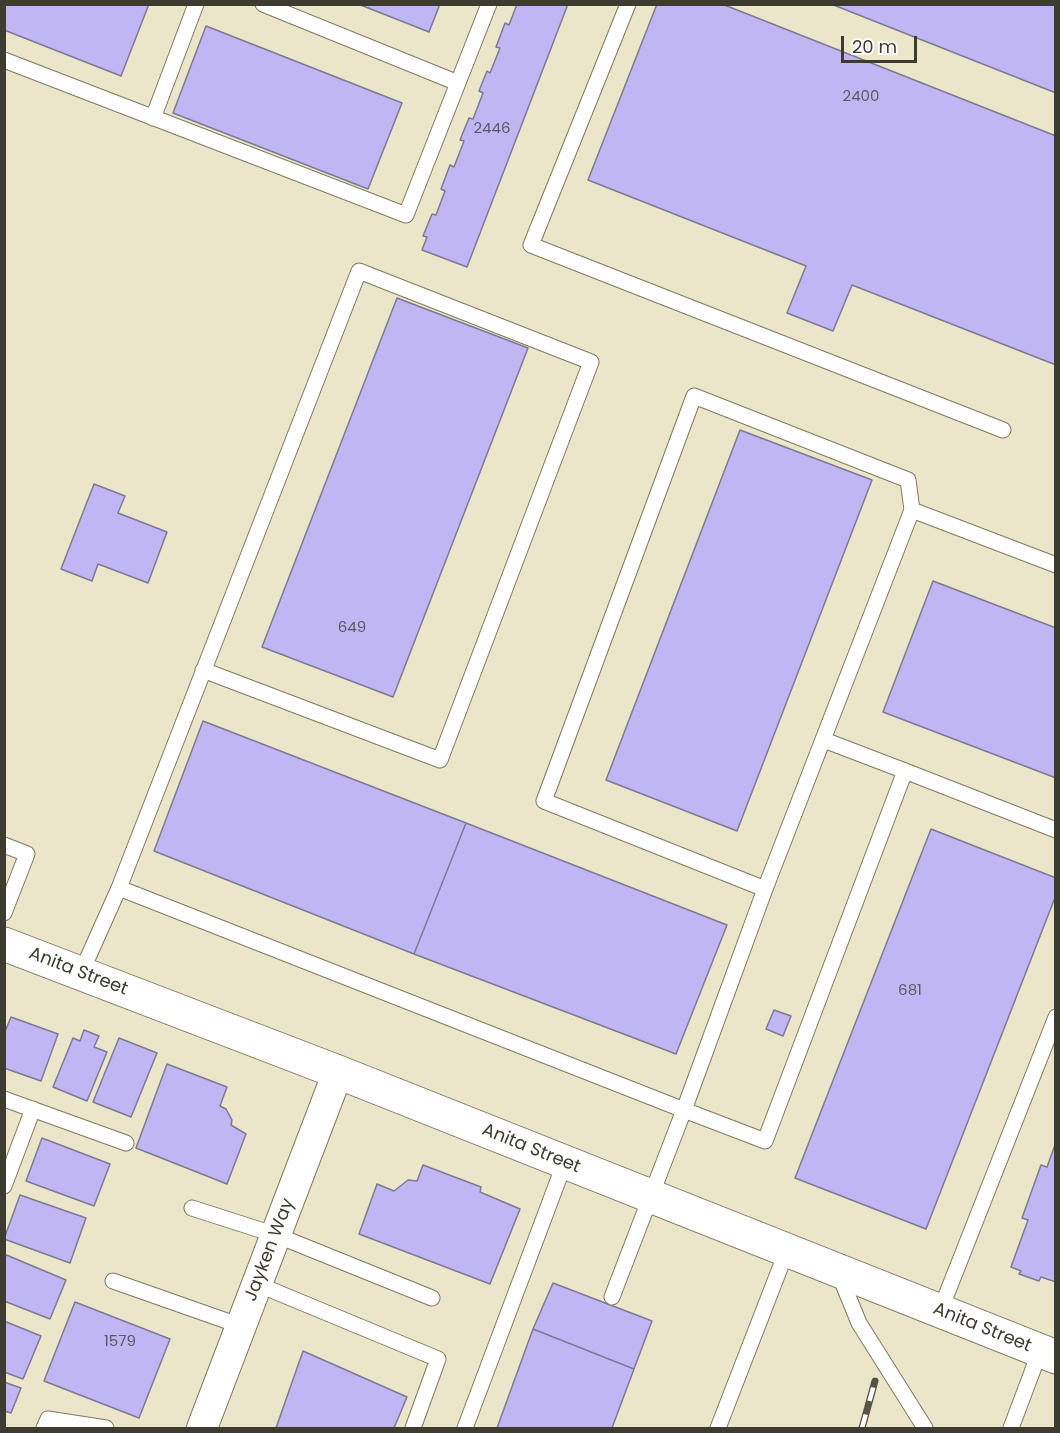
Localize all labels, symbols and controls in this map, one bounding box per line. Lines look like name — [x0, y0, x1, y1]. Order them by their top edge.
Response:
scale bar — [844, 24, 920, 62]
text: 20 m — [852, 34, 897, 59]
house number: 2400 — [843, 88, 879, 106]
house number: 2446 — [473, 120, 511, 138]
house number: 649 — [338, 619, 366, 637]
street label: Anita Street — [25, 943, 131, 1001]
house number: 681 — [898, 982, 922, 1000]
street label: Anita Street — [479, 1119, 583, 1179]
street label: Jayken Way — [240, 1195, 300, 1305]
street label: Anita Street — [930, 1298, 1034, 1358]
house number: 1579 — [104, 1333, 136, 1351]

